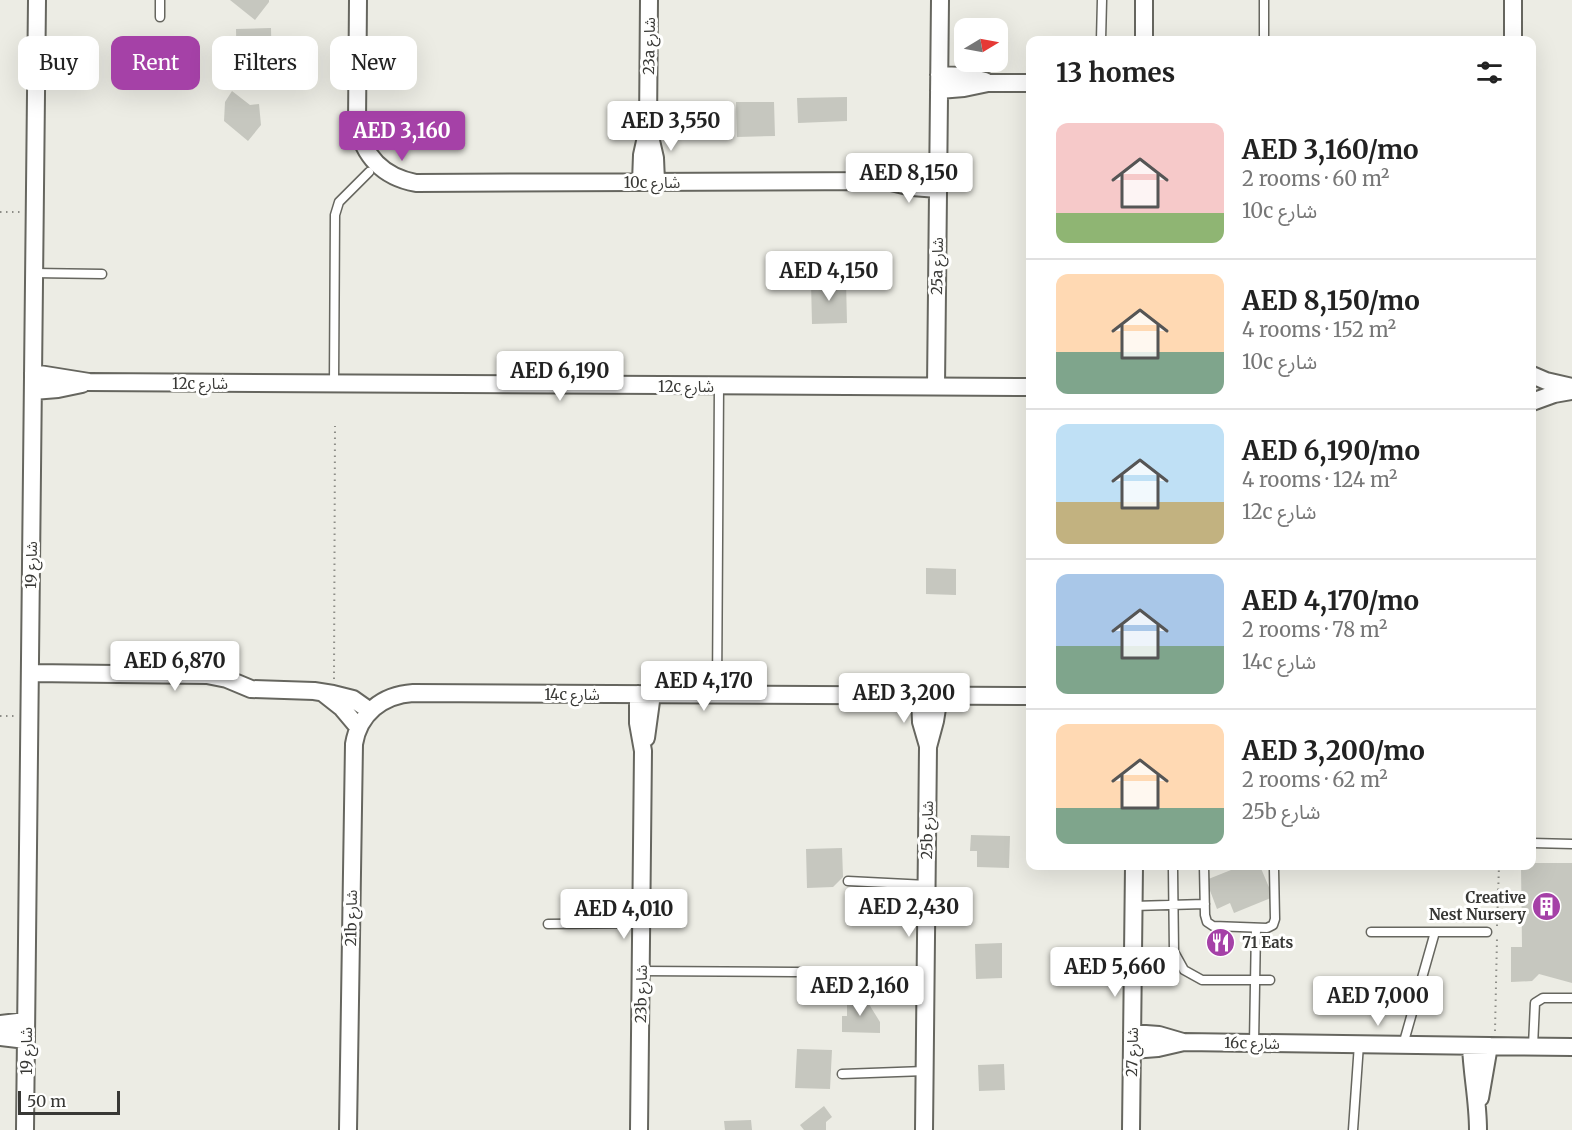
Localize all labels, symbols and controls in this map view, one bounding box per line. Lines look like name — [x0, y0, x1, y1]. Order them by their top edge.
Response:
street label: 23a شارع — [639, 17, 662, 75]
north arrow — [954, 18, 1008, 72]
map controls — [954, 18, 1008, 72]
chip: Buy — [18, 36, 99, 90]
chip: Rent — [111, 36, 200, 90]
chip: Filters — [212, 36, 318, 90]
chip: New — [330, 36, 417, 90]
text: 13 homes — [1056, 56, 1175, 89]
icon: filters — [1473, 56, 1506, 89]
pin: AED 3,550 — [602, 101, 740, 152]
text: AED 3,550 — [621, 108, 721, 133]
pin: AED 3,160 — [333, 111, 471, 162]
text: AED 3,160 — [353, 118, 451, 143]
text: AED 3,160/mo — [1242, 133, 1419, 166]
icon: home — [1104, 147, 1176, 219]
pin: AED 8,150 — [840, 153, 978, 204]
text: AED 8,150 — [860, 160, 958, 185]
text: 2 rooms · 60 m² — [1242, 166, 1389, 191]
street label: 10c شارع — [624, 173, 680, 195]
text: 10c شارع — [1242, 198, 1317, 223]
street label: 25a شارع — [927, 237, 950, 295]
pin: AED 4,150 — [760, 251, 898, 302]
text: AED 4,150 — [780, 258, 878, 283]
text: AED 8,150/mo — [1242, 284, 1420, 317]
icon: home — [1104, 298, 1176, 370]
text: 4 rooms · 152 m² — [1242, 317, 1396, 342]
text: 10c شارع — [1242, 349, 1317, 374]
pin: AED 6,190 — [491, 351, 629, 402]
text: AED 6,190 — [511, 358, 609, 383]
street label: 12c شارع — [172, 374, 228, 396]
street label: 12c شارع — [658, 377, 714, 399]
text: AED 6,190/mo — [1242, 434, 1420, 467]
icon: home — [1104, 448, 1176, 520]
text: 4 rooms · 124 m² — [1242, 467, 1397, 492]
text: 12c شارع — [1242, 499, 1316, 524]
street label: شارع 19 — [21, 541, 44, 589]
text: AED 4,170/mo — [1242, 584, 1419, 617]
icon: home — [1104, 598, 1176, 670]
text: 2 rooms · 78 m² — [1242, 617, 1387, 642]
pin: AED 6,870 — [106, 641, 244, 692]
text: AED 6,870 — [124, 648, 226, 673]
text: 14c شارع — [1242, 649, 1316, 674]
pin: AED 4,170 — [635, 661, 773, 712]
text: AED 4,170 — [655, 668, 753, 693]
pin: AED 3,200 — [835, 673, 973, 724]
text: AED 3,200 — [853, 680, 955, 705]
street label: 14c شارع — [544, 685, 600, 707]
text: AED 3,200/mo — [1242, 734, 1425, 767]
icon: home — [1104, 748, 1176, 820]
text: 2 rooms · 62 m² — [1242, 767, 1388, 792]
text: 25b شارع — [1242, 799, 1321, 824]
street label: 25b شارع — [917, 800, 940, 860]
pin: AED 2,430 — [840, 887, 978, 938]
place label: Creative Nest Nursery — [1429, 888, 1526, 924]
street label: 21b شارع — [341, 889, 364, 947]
pin: AED 4,010 — [555, 889, 693, 940]
building icon: Creative Nest Nursery — [1531, 890, 1563, 922]
text: AED 2,430 — [859, 894, 959, 919]
text: AED 4,010 — [574, 896, 674, 921]
restaurant icon: 71 Eats — [1205, 926, 1237, 958]
place label: 71 Eats — [1242, 933, 1294, 952]
pin: AED 5,660 — [1046, 947, 1184, 998]
text: AED 5,660 — [1064, 954, 1166, 979]
street label: 23b شارع — [631, 964, 654, 1023]
pin: AED 2,160 — [791, 966, 929, 1017]
text: AED 2,160 — [811, 973, 909, 998]
pin: AED 7,000 — [1309, 976, 1447, 1027]
text: AED 7,000 — [1327, 983, 1429, 1008]
street label: شارع 19 — [17, 1027, 39, 1075]
street label: شارع 27 — [1122, 1027, 1145, 1077]
street label: 16c شارع — [1224, 1033, 1280, 1056]
scale bar — [18, 1088, 120, 1116]
text: 50 m — [27, 1091, 66, 1111]

